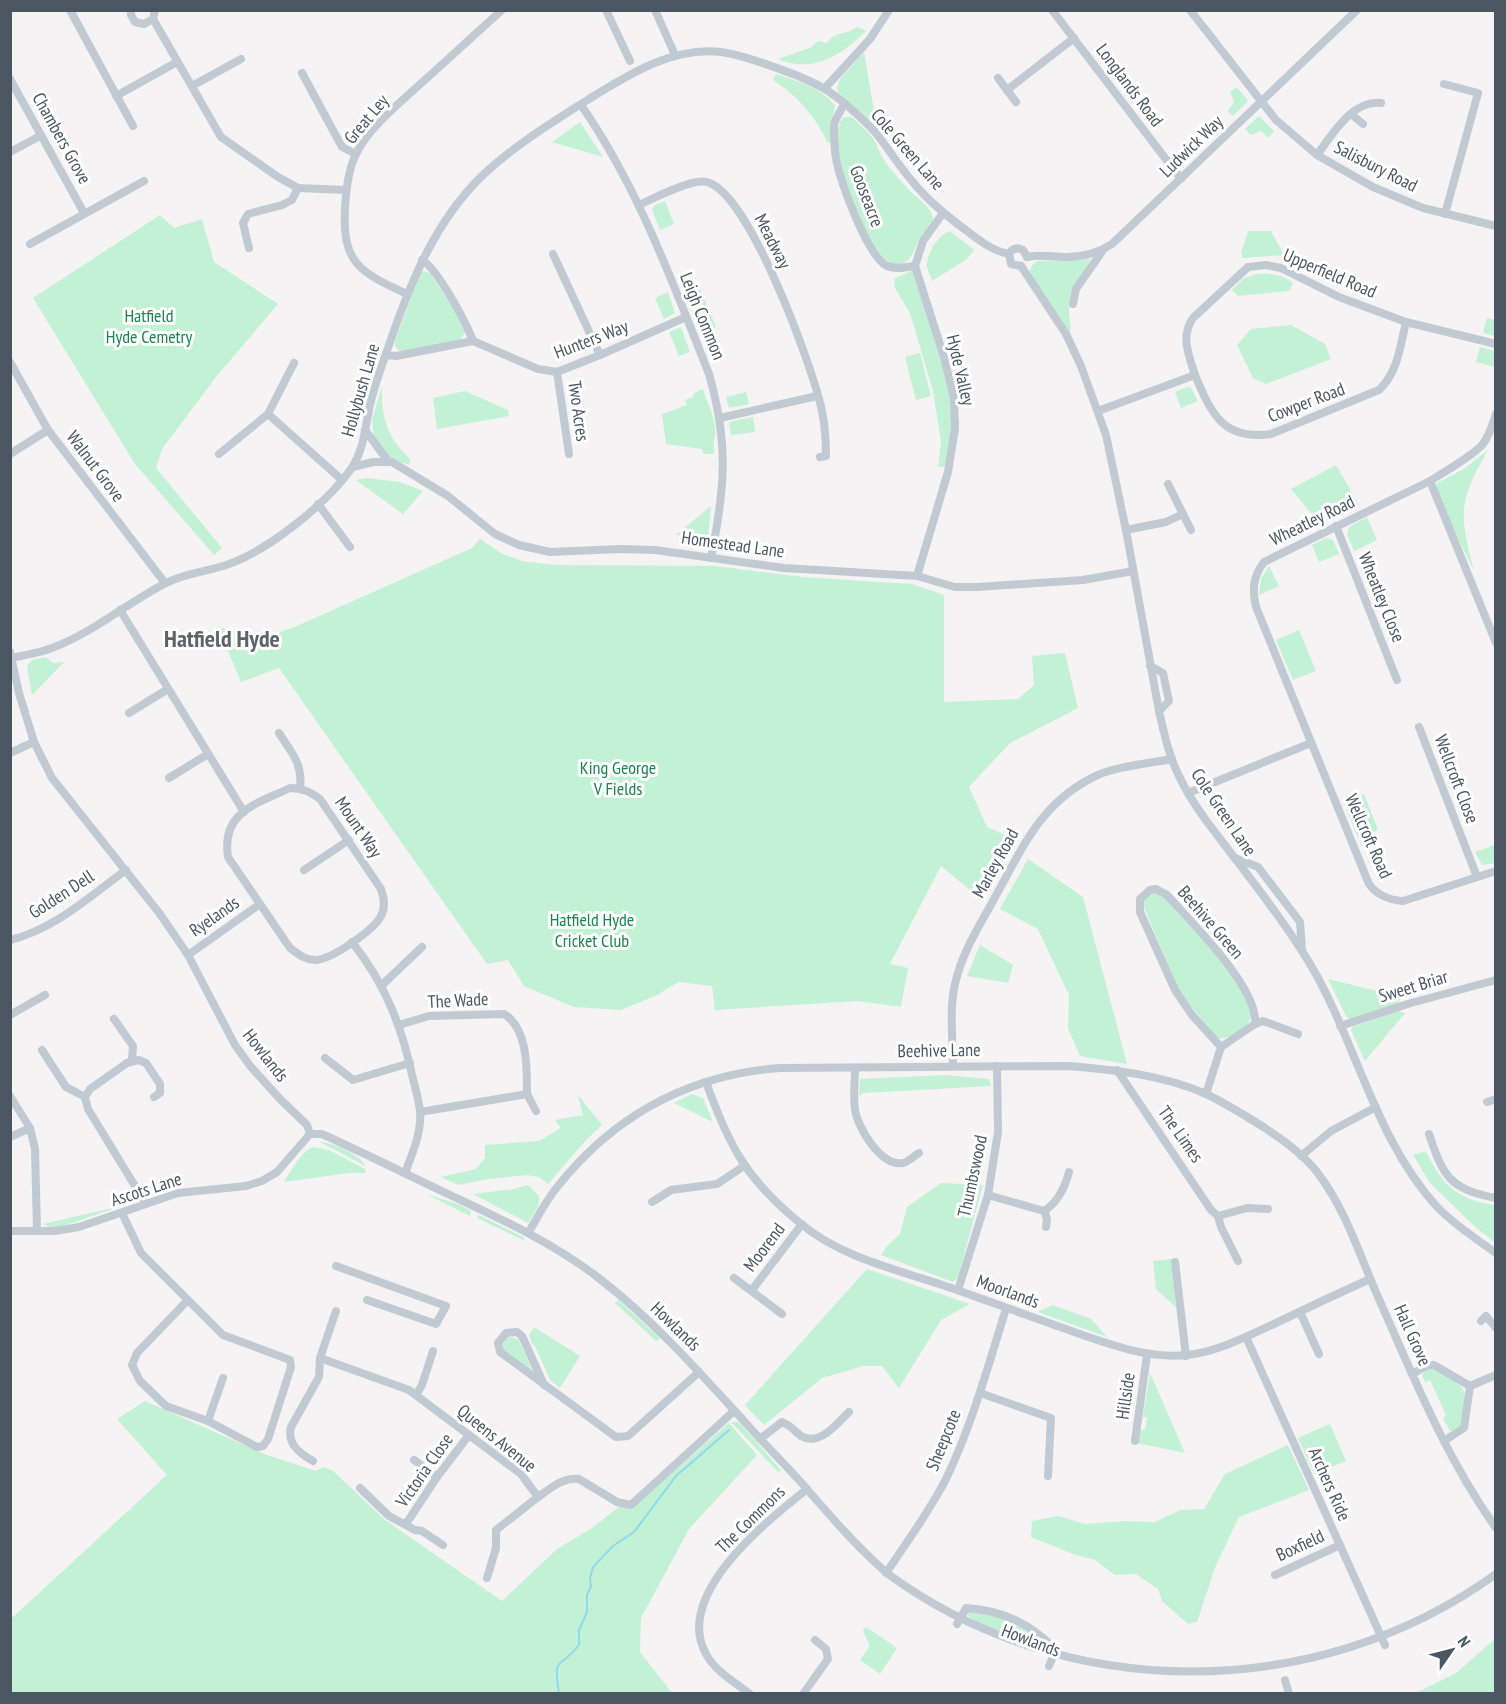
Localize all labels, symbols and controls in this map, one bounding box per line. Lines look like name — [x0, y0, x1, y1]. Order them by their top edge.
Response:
street label: Longlands Road — [1091, 39, 1169, 131]
street label: Chambers Grove — [27, 88, 97, 188]
street label: Great Ley — [339, 89, 394, 149]
street label: Cole Green Lane — [866, 103, 950, 195]
street label: Ludwick Way — [1154, 110, 1228, 182]
street label: Salisbury Road — [1330, 135, 1422, 197]
street label: Gooseacre — [845, 162, 889, 230]
street label: Meadway — [749, 210, 797, 272]
street label: Upperfield Road — [1280, 243, 1380, 303]
street label: Leigh Common — [675, 269, 731, 363]
park label: Hatfield Hyde Cemetry — [106, 304, 192, 348]
street label: Hunters Way — [551, 314, 632, 364]
street label: Hyde Valley — [942, 332, 980, 408]
street label: Hollybush Lane — [336, 341, 384, 439]
street label: Cowper Road — [1264, 377, 1348, 427]
street label: Two Acres — [563, 379, 595, 443]
street label: Walnut Grove — [62, 426, 130, 506]
street label: Wheatley Road — [1266, 490, 1358, 550]
street label: Homestead Lane — [680, 525, 786, 563]
street label: Wheatley Close — [1354, 549, 1410, 645]
district label: Hatfield Hyde — [164, 623, 280, 654]
street label: Wellcroft Close — [1430, 731, 1484, 827]
park label: King George V Fields — [580, 756, 656, 800]
street label: Cole Green Lane — [1186, 764, 1262, 860]
street label: Wellcroft Road — [1340, 790, 1398, 882]
street label: Mount Way — [330, 792, 388, 862]
street label: Marley Road — [967, 824, 1023, 902]
street label: Golden Dell — [24, 864, 99, 924]
street label: Beehive Green — [1173, 881, 1249, 963]
street label: Ryelands — [185, 891, 243, 941]
park label: Hatfield Hyde Cricket Club — [550, 908, 634, 952]
street label: Sweet Briar — [1376, 965, 1450, 1007]
street label: The Wade — [427, 987, 489, 1013]
street label: Howlands — [238, 1024, 294, 1086]
street label: Beehive Lane — [897, 1038, 981, 1062]
street label: The Limes — [1153, 1101, 1209, 1167]
street label: Thumbswood — [952, 1133, 992, 1219]
street label: Ascots Lane — [108, 1167, 184, 1211]
street label: Moorend — [738, 1218, 790, 1276]
street label: Moorlands — [973, 1269, 1043, 1313]
street label: Howlands — [646, 1297, 706, 1355]
street label: Hall Grove — [1389, 1301, 1437, 1369]
street label: Hillside — [1110, 1371, 1140, 1421]
street label: Queens Avenue — [453, 1399, 541, 1477]
street label: Sheepcote — [920, 1406, 966, 1474]
street label: Victoria Close — [390, 1429, 458, 1512]
street label: Archers Ride — [1304, 1444, 1356, 1524]
street label: The Commons — [710, 1480, 790, 1558]
street label: Boxfield — [1272, 1524, 1328, 1566]
street label: Howlands — [998, 1618, 1064, 1662]
north arrow — [1422, 1620, 1482, 1680]
text: N — [1454, 1632, 1475, 1651]

